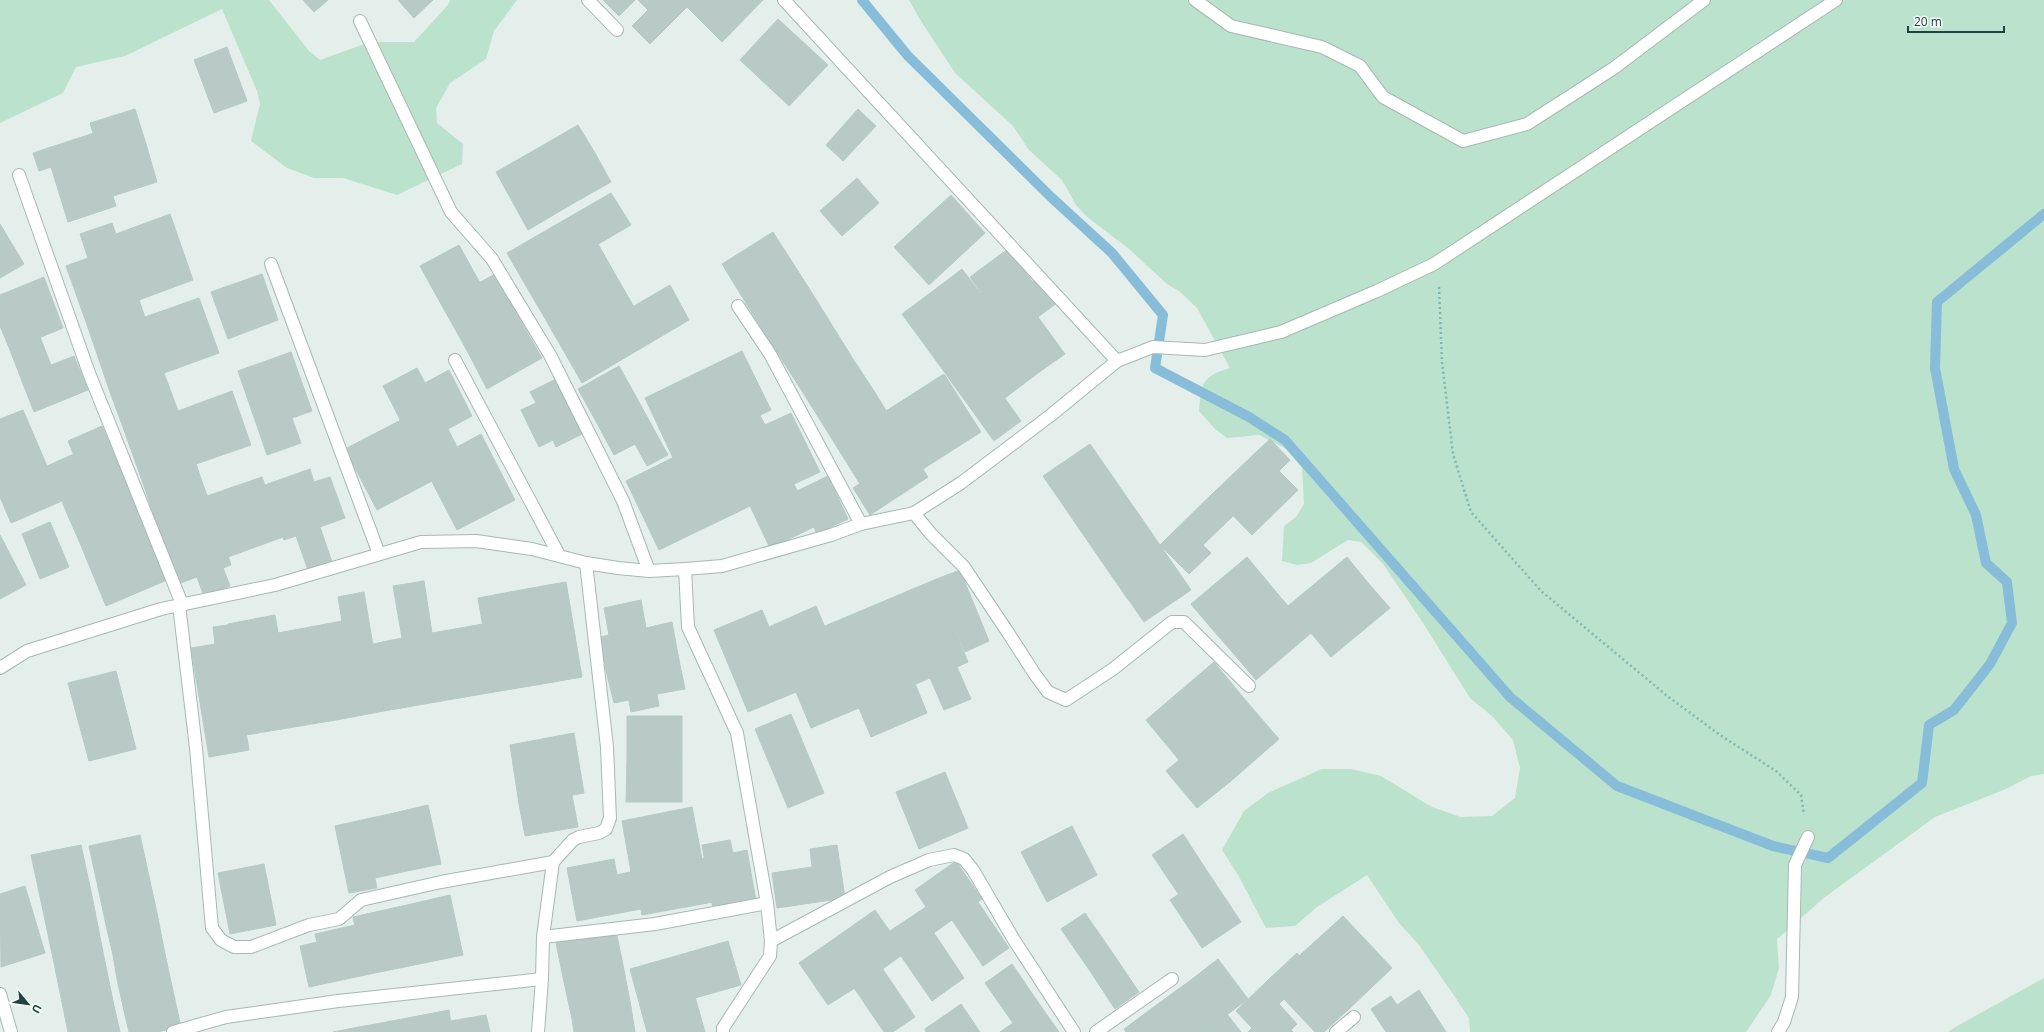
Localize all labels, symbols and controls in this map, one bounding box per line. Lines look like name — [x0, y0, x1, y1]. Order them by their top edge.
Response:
scale bar — [1908, 8, 2004, 34]
text: 20 m — [1914, 13, 1942, 30]
north arrow — [8, 984, 48, 1024]
text: U — [29, 1002, 46, 1016]

